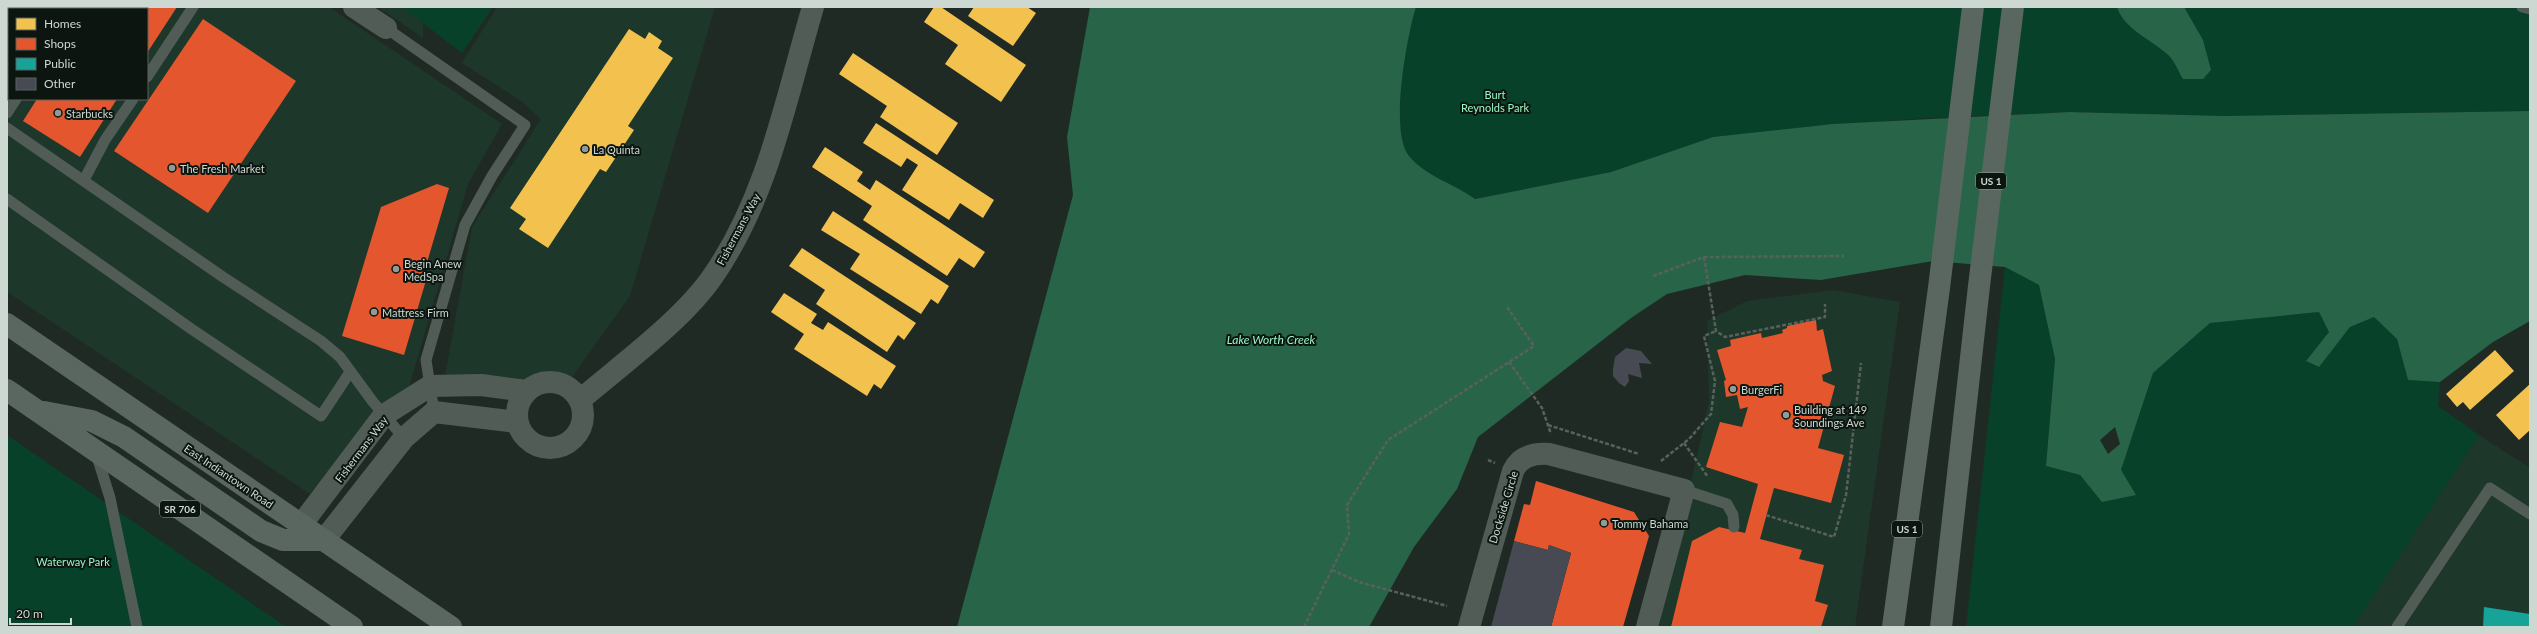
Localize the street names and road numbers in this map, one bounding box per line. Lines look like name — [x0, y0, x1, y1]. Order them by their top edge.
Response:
road number: US 1 — [1976, 173, 2006, 189]
street label: Fishermans Way — [714, 191, 763, 267]
street label: Fishermans Way — [332, 413, 390, 485]
street label: East Indiantown Road — [182, 441, 276, 511]
street label: Dockside Circle — [1486, 469, 1520, 545]
road number: SR 706 — [160, 501, 200, 517]
road number: US 1 — [1892, 521, 1922, 537]

